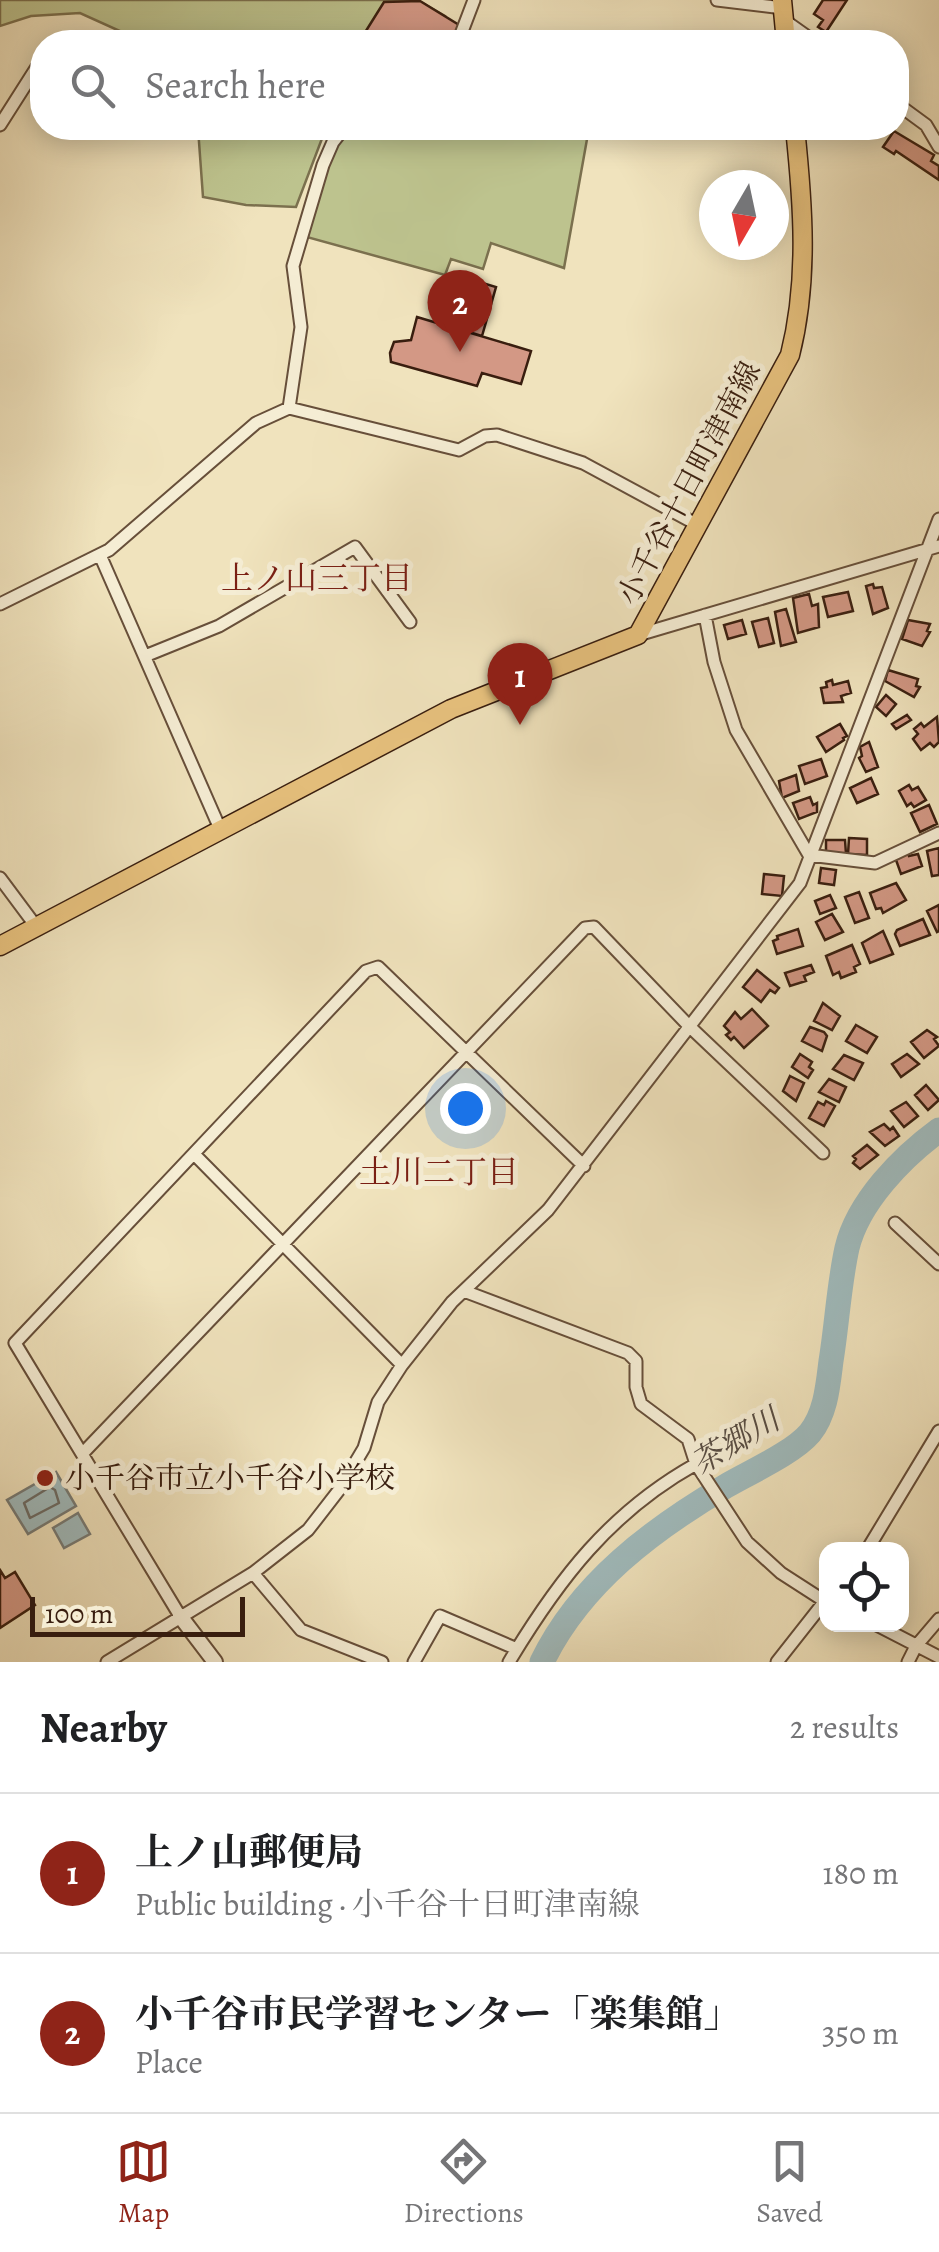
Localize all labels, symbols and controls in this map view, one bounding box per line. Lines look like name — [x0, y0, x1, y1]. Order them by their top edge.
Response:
search box — [30, 30, 909, 140]
icon: search — [65, 58, 120, 113]
text: Search here — [145, 59, 326, 111]
north arrow — [699, 170, 789, 260]
pin: 2 — [428, 270, 492, 352]
street label: 小千谷十日町津南線 — [608, 354, 770, 612]
district label: 上ノ山三丁目 — [221, 556, 413, 600]
pin: 1 — [488, 642, 552, 725]
your location — [440, 1083, 491, 1134]
district label: 土川二丁目 — [359, 1150, 519, 1194]
water label: 茶郷川 — [683, 1396, 790, 1485]
place label: 小千谷市立小千谷小学校 — [65, 1458, 395, 1498]
marker: 小千谷市立小千谷小学校 — [34, 1467, 56, 1489]
map controls — [819, 1542, 909, 1632]
button: locate — [819, 1542, 909, 1632]
scale bar — [30, 1592, 245, 1636]
text: 100 m — [45, 1595, 113, 1633]
text: Nearby — [40, 1699, 167, 1756]
text: 2 results — [790, 1705, 899, 1749]
text: 上ノ山郵便局 — [135, 1826, 363, 1878]
text: 1 — [67, 1851, 78, 1895]
text: 180 m — [823, 1851, 899, 1895]
text: Public building · 小千谷十日町津南線 — [135, 1882, 640, 1926]
text: 小千谷市民学習センター「楽集館」 — [135, 1988, 741, 2040]
text: 2 — [65, 2011, 80, 2055]
text: 350 m — [822, 2011, 899, 2055]
text: Place — [135, 2040, 203, 2084]
tab: Map — [116, 2134, 171, 2232]
tab: Directions — [404, 2134, 524, 2232]
tab: Saved — [756, 2134, 823, 2232]

